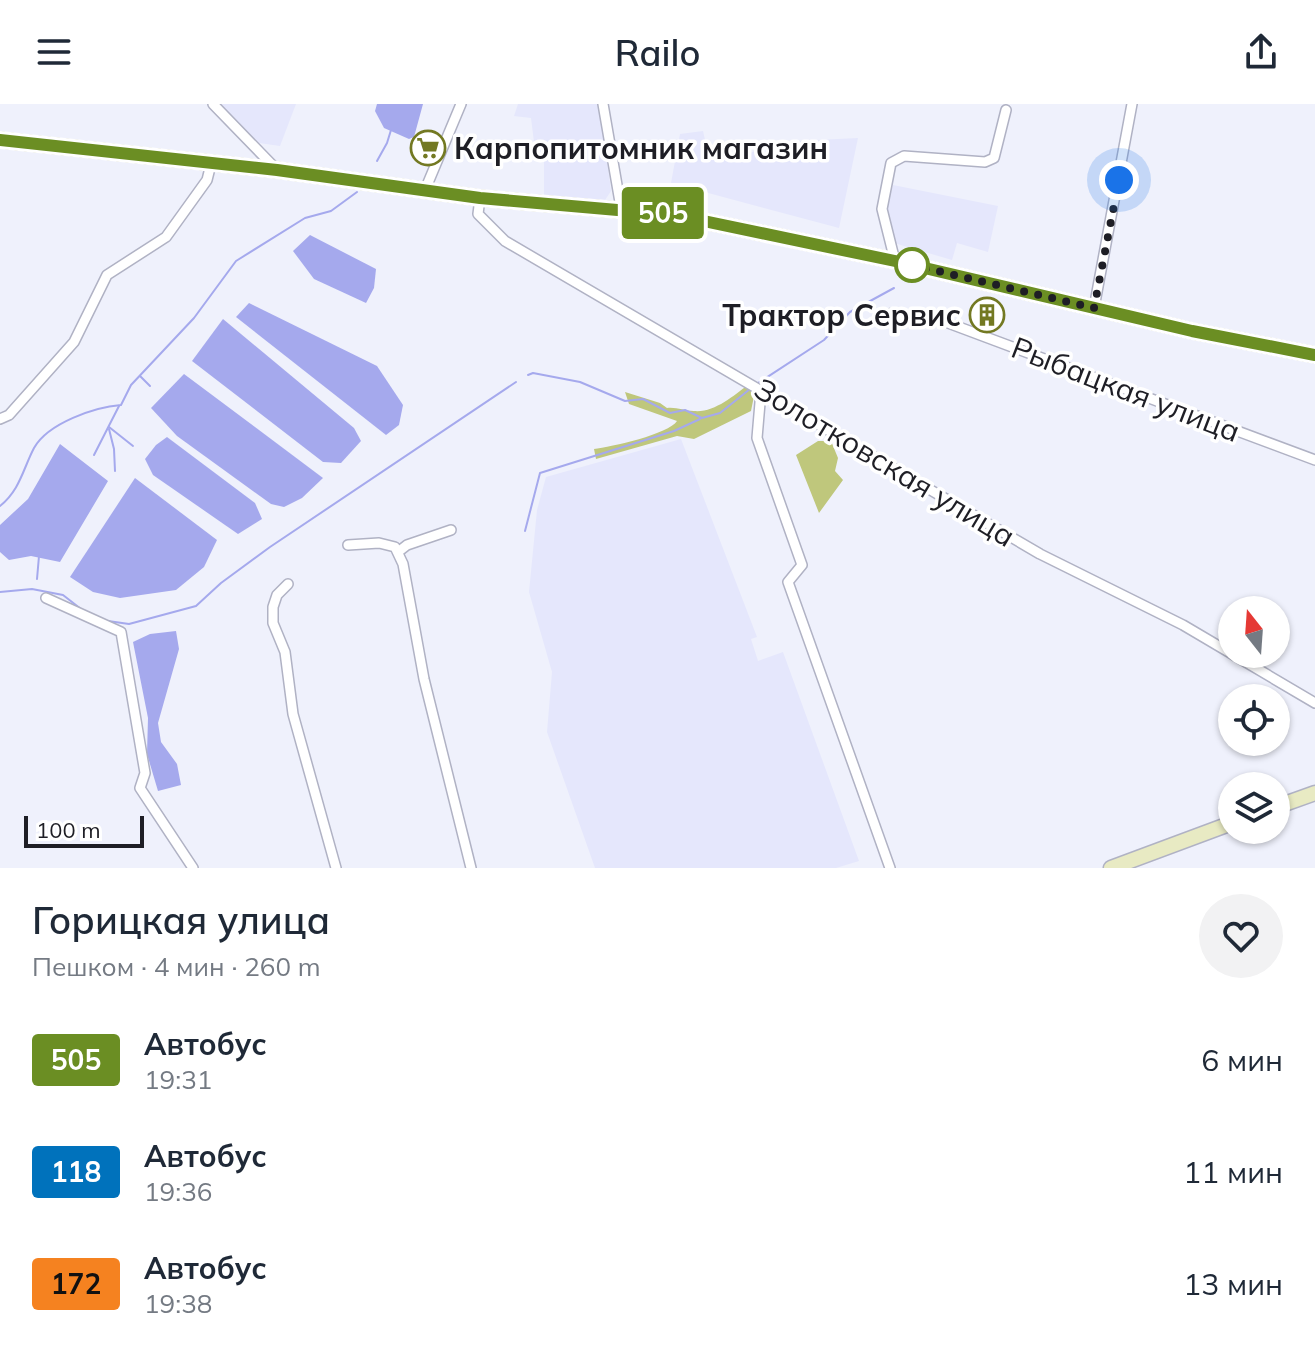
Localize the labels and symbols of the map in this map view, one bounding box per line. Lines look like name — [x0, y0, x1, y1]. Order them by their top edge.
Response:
supermarket icon: Карпопитомник магазин — [409, 129, 447, 167]
place label: Карпопитомник магазин — [454, 129, 828, 167]
your location — [1099, 160, 1139, 200]
line badge: 505 — [617, 187, 709, 239]
unlabelled marker — [895, 248, 929, 282]
place label: Трактор Сервис — [722, 296, 961, 334]
building icon: Трактор Сервис — [968, 296, 1006, 334]
street label: Рыбацкая улица — [1006, 328, 1246, 450]
street label: Золотковская улица — [748, 369, 1022, 555]
north arrow — [1218, 596, 1290, 668]
scale bar — [24, 812, 144, 848]

